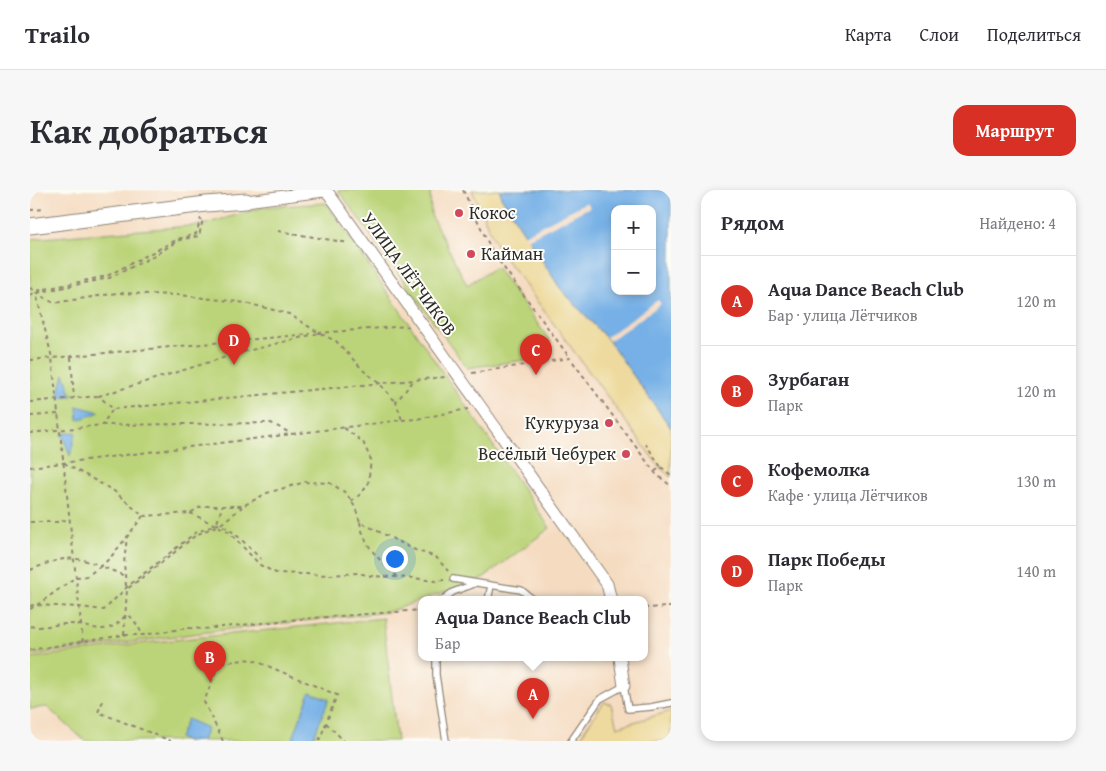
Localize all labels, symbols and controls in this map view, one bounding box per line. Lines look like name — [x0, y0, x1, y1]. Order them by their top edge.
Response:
text: Trailo — [25, 17, 90, 52]
text: Карта — [845, 21, 892, 48]
text: Слои — [920, 21, 959, 48]
text: Поделиться — [987, 21, 1081, 48]
text: Как добраться — [30, 105, 268, 156]
button: Маршрут — [953, 105, 1076, 156]
place label: Кокос — [469, 199, 516, 226]
map controls — [611, 205, 656, 295]
button: + — [611, 205, 656, 250]
street label: УЛИЦА ЛЁТЧИКОВ — [355, 206, 464, 341]
marker: Кокос — [453, 207, 465, 219]
text: Рядом — [721, 207, 784, 238]
text: Найдено: 4 — [979, 211, 1056, 235]
place label: Кайман — [481, 240, 543, 267]
marker: Кайман — [465, 248, 477, 260]
button: − — [611, 250, 656, 295]
text: Aqua Dance Beach Club — [768, 275, 964, 303]
text: A — [732, 289, 742, 313]
text: 120 m — [1016, 289, 1056, 313]
text: Бар · улица Лётчиков — [768, 303, 918, 327]
pin: D — [218, 324, 250, 365]
pin: C — [520, 334, 552, 375]
text: Зурбаган — [768, 365, 849, 393]
text: B — [732, 379, 742, 403]
text: 120 m — [1016, 379, 1056, 403]
text: Парк — [768, 393, 803, 417]
place label: Кукуруза — [525, 409, 599, 436]
marker: Кукуруза — [603, 417, 615, 429]
place label: Весёлый Чебурек — [478, 440, 617, 467]
marker: Весёлый Чебурек — [620, 448, 632, 460]
text: Кофемолка — [768, 455, 870, 483]
text: C — [732, 469, 742, 493]
text: 130 m — [1016, 469, 1056, 493]
text: Кафе · улица Лётчиков — [768, 483, 928, 507]
text: Парк Победы — [768, 545, 885, 573]
your location — [382, 546, 408, 572]
text: D — [732, 559, 742, 583]
text: 140 m — [1016, 559, 1056, 583]
text: Парк — [768, 573, 803, 597]
popup — [418, 596, 648, 661]
text: Aqua Dance Beach Club — [435, 603, 631, 631]
text: Бар — [435, 631, 460, 655]
pin: B — [194, 641, 226, 682]
pin: A — [517, 678, 549, 719]

